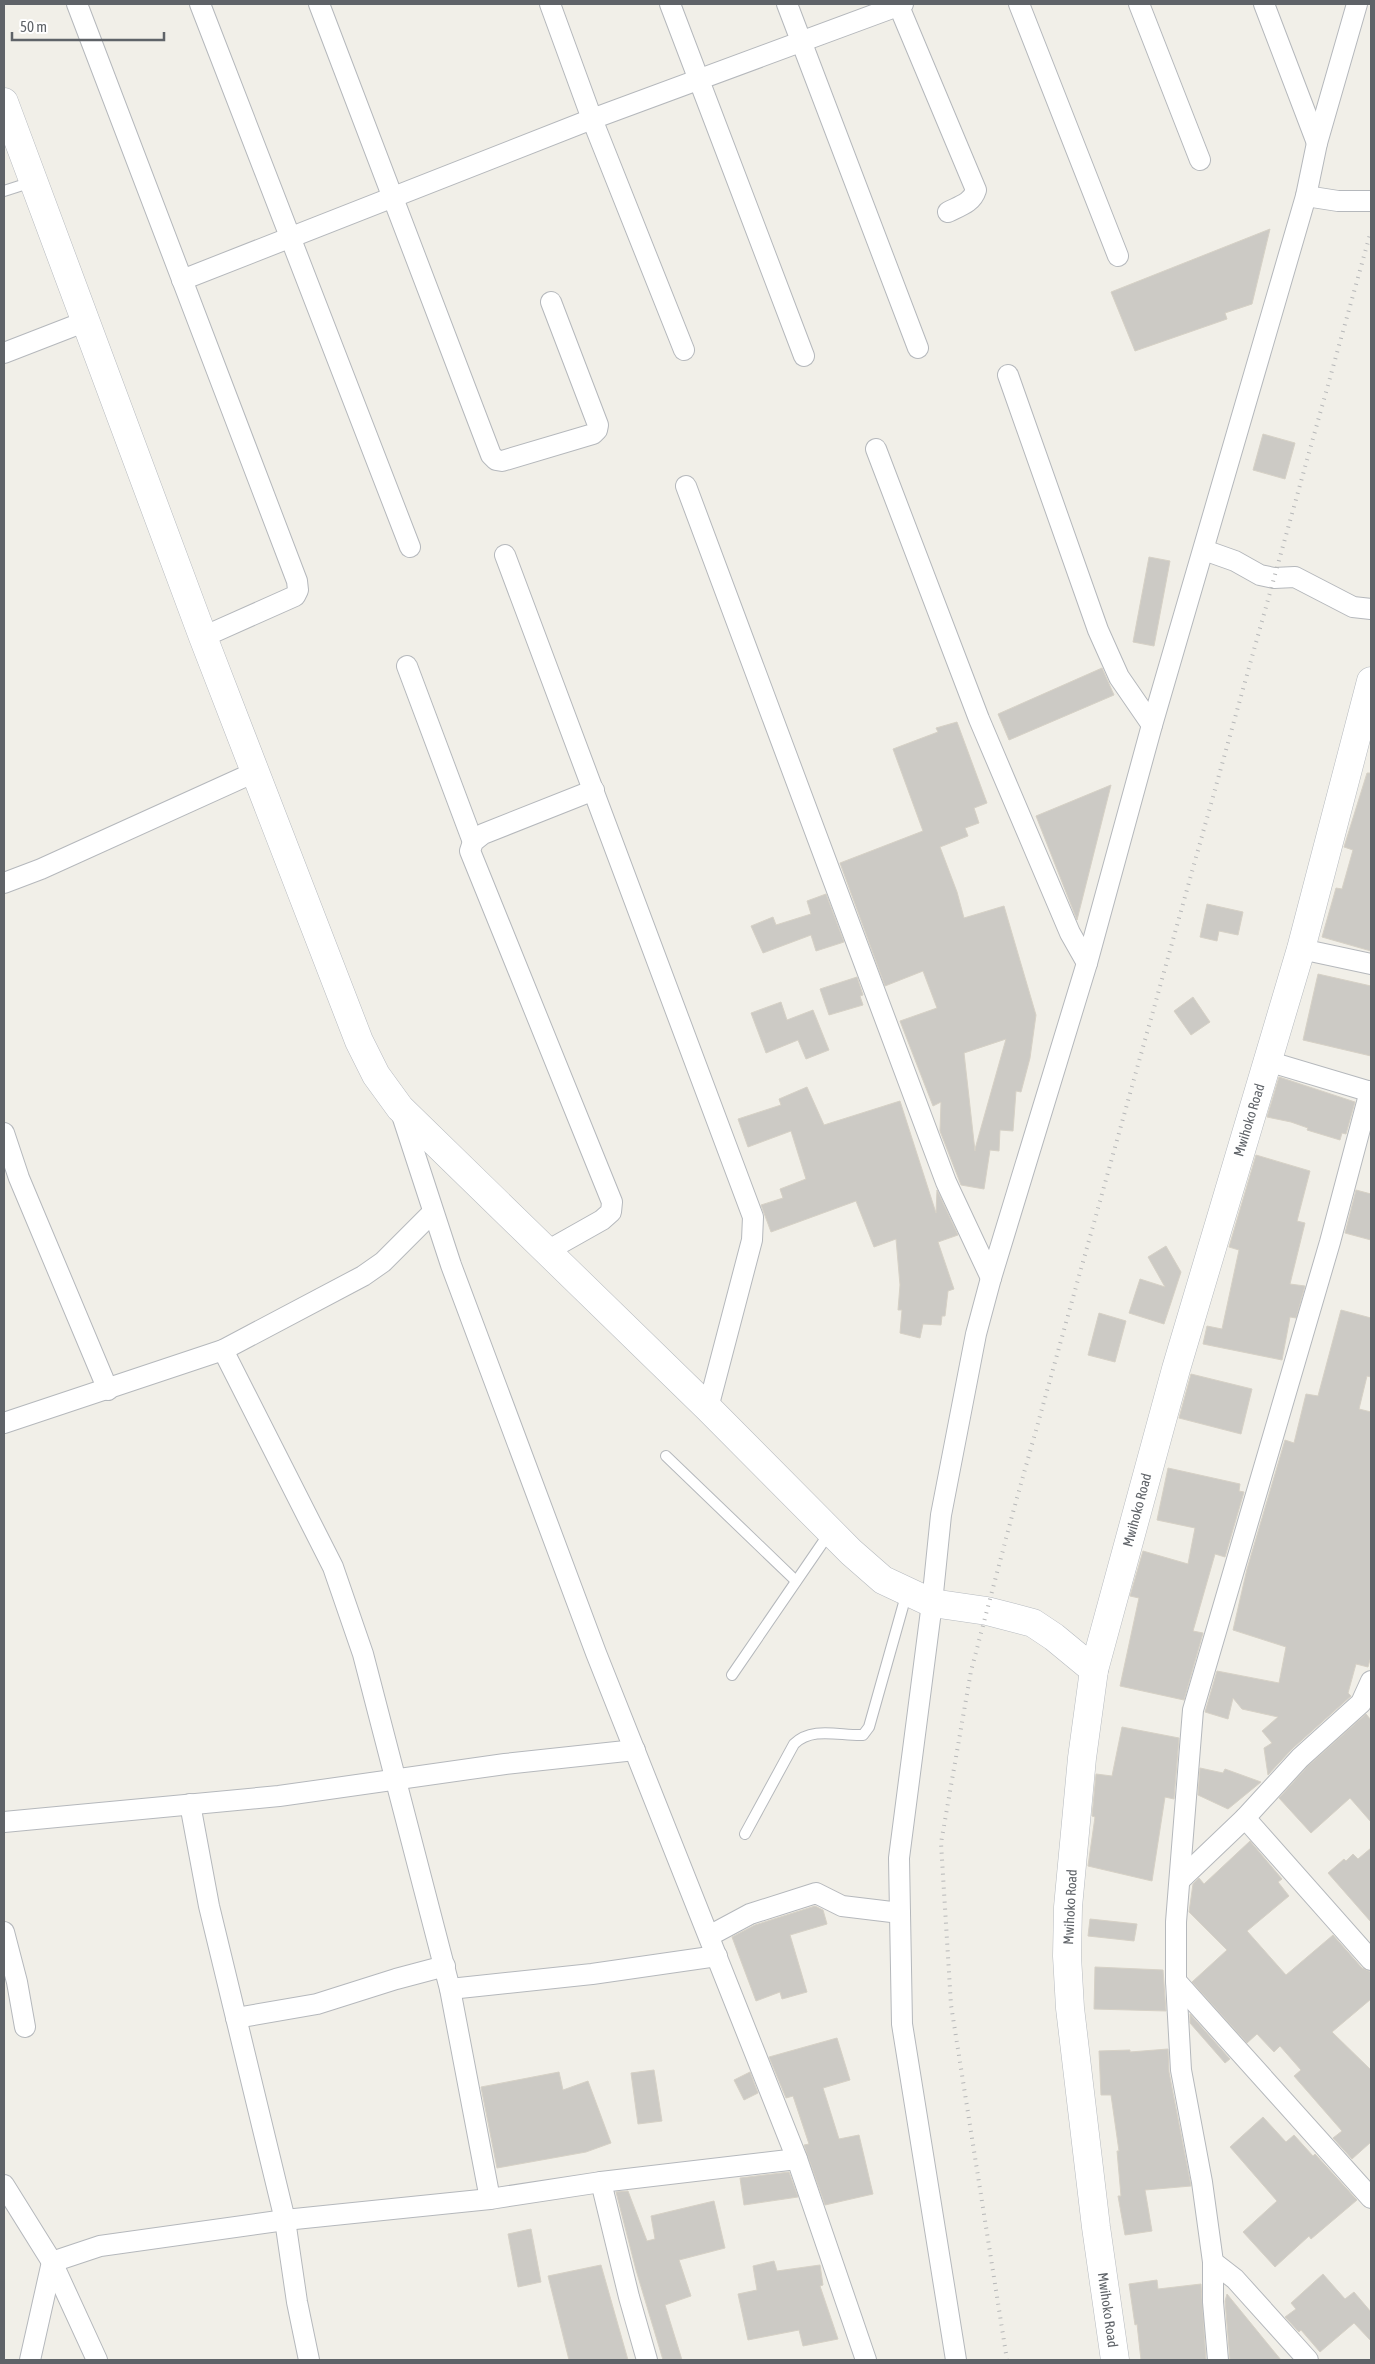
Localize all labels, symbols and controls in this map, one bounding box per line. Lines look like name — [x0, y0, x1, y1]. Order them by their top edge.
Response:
scale bar — [12, 10, 165, 42]
text: 50 m — [20, 18, 47, 35]
street label: Mwihoko Road — [1230, 1082, 1268, 1158]
street label: Mwihoko Road — [1120, 1471, 1154, 1549]
street label: Mwihoko Road — [1060, 1869, 1080, 1945]
street label: Mwihoko Road — [1095, 2272, 1121, 2348]

